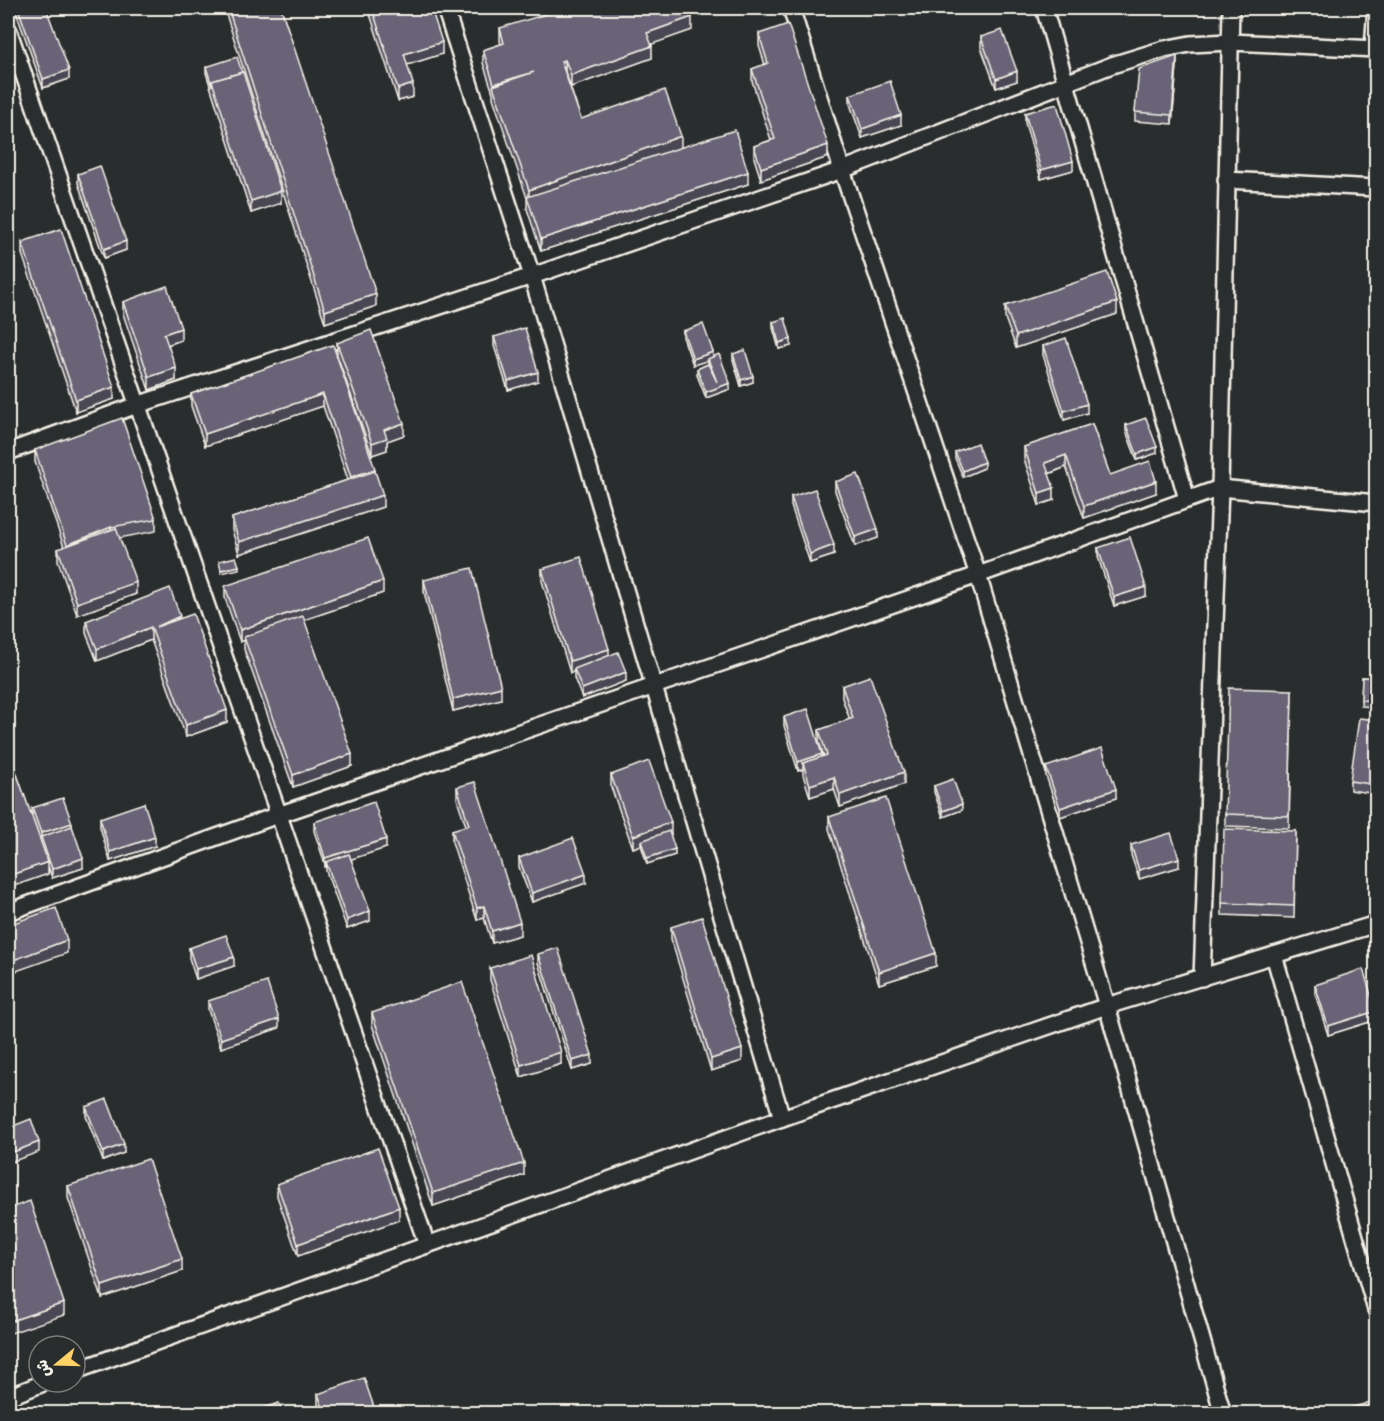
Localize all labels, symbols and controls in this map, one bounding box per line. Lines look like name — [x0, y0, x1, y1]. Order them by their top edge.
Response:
north arrow — [27, 1334, 87, 1394]
text: ش — [30, 1357, 56, 1380]

